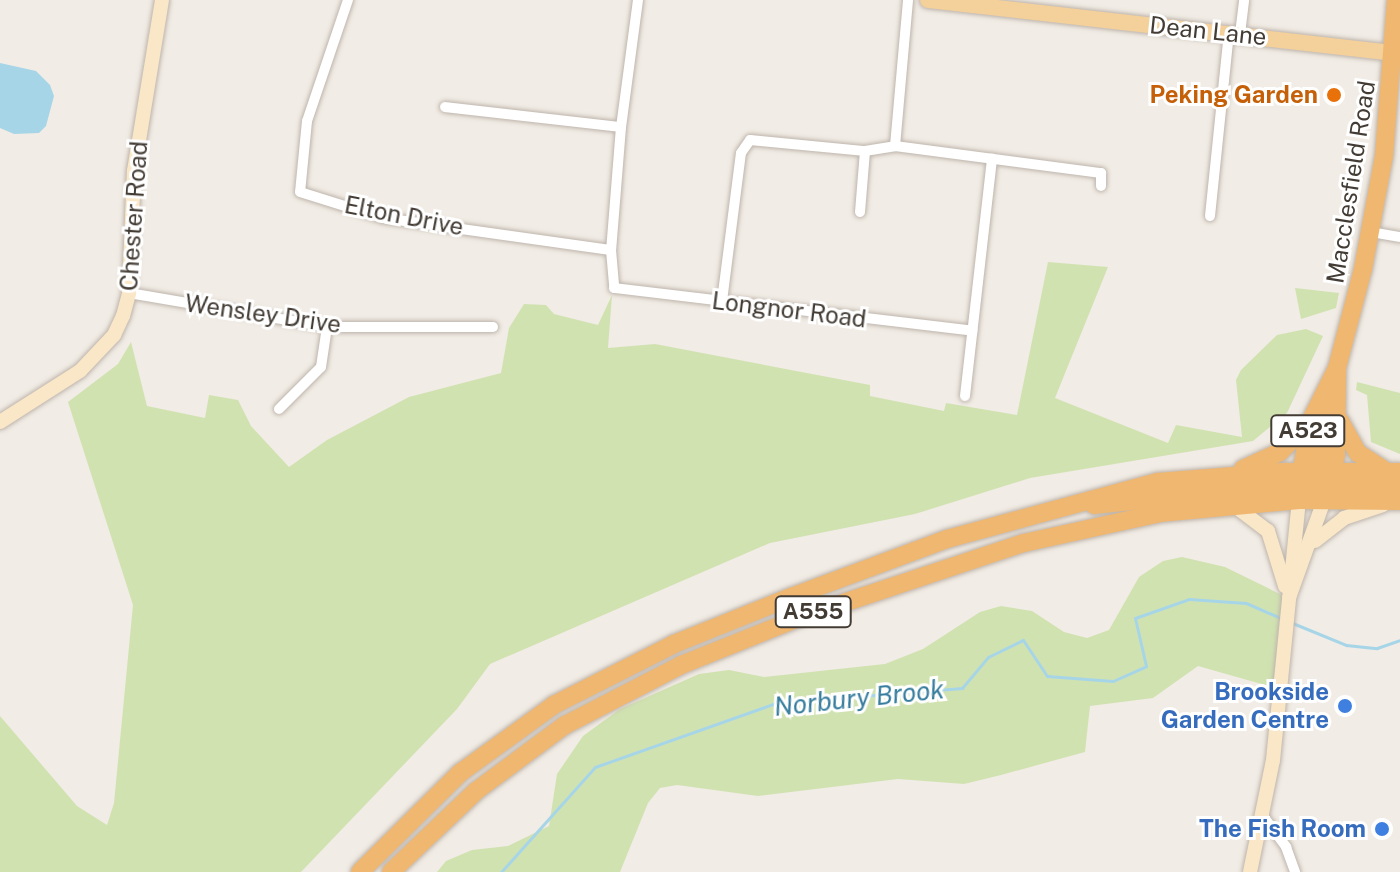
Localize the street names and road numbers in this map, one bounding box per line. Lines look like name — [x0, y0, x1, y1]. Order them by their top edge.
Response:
street label: Dean Lane — [1148, 11, 1268, 51]
street label: Macclesfield Road — [1321, 78, 1381, 286]
street label: Chester Road — [114, 140, 154, 292]
street label: Elton Drive — [342, 190, 466, 242]
street label: Longnor Road — [710, 286, 868, 334]
street label: Wensley Drive — [183, 289, 343, 339]
road number: A523 — [1270, 413, 1346, 449]
road number: A555 — [773, 594, 853, 630]

